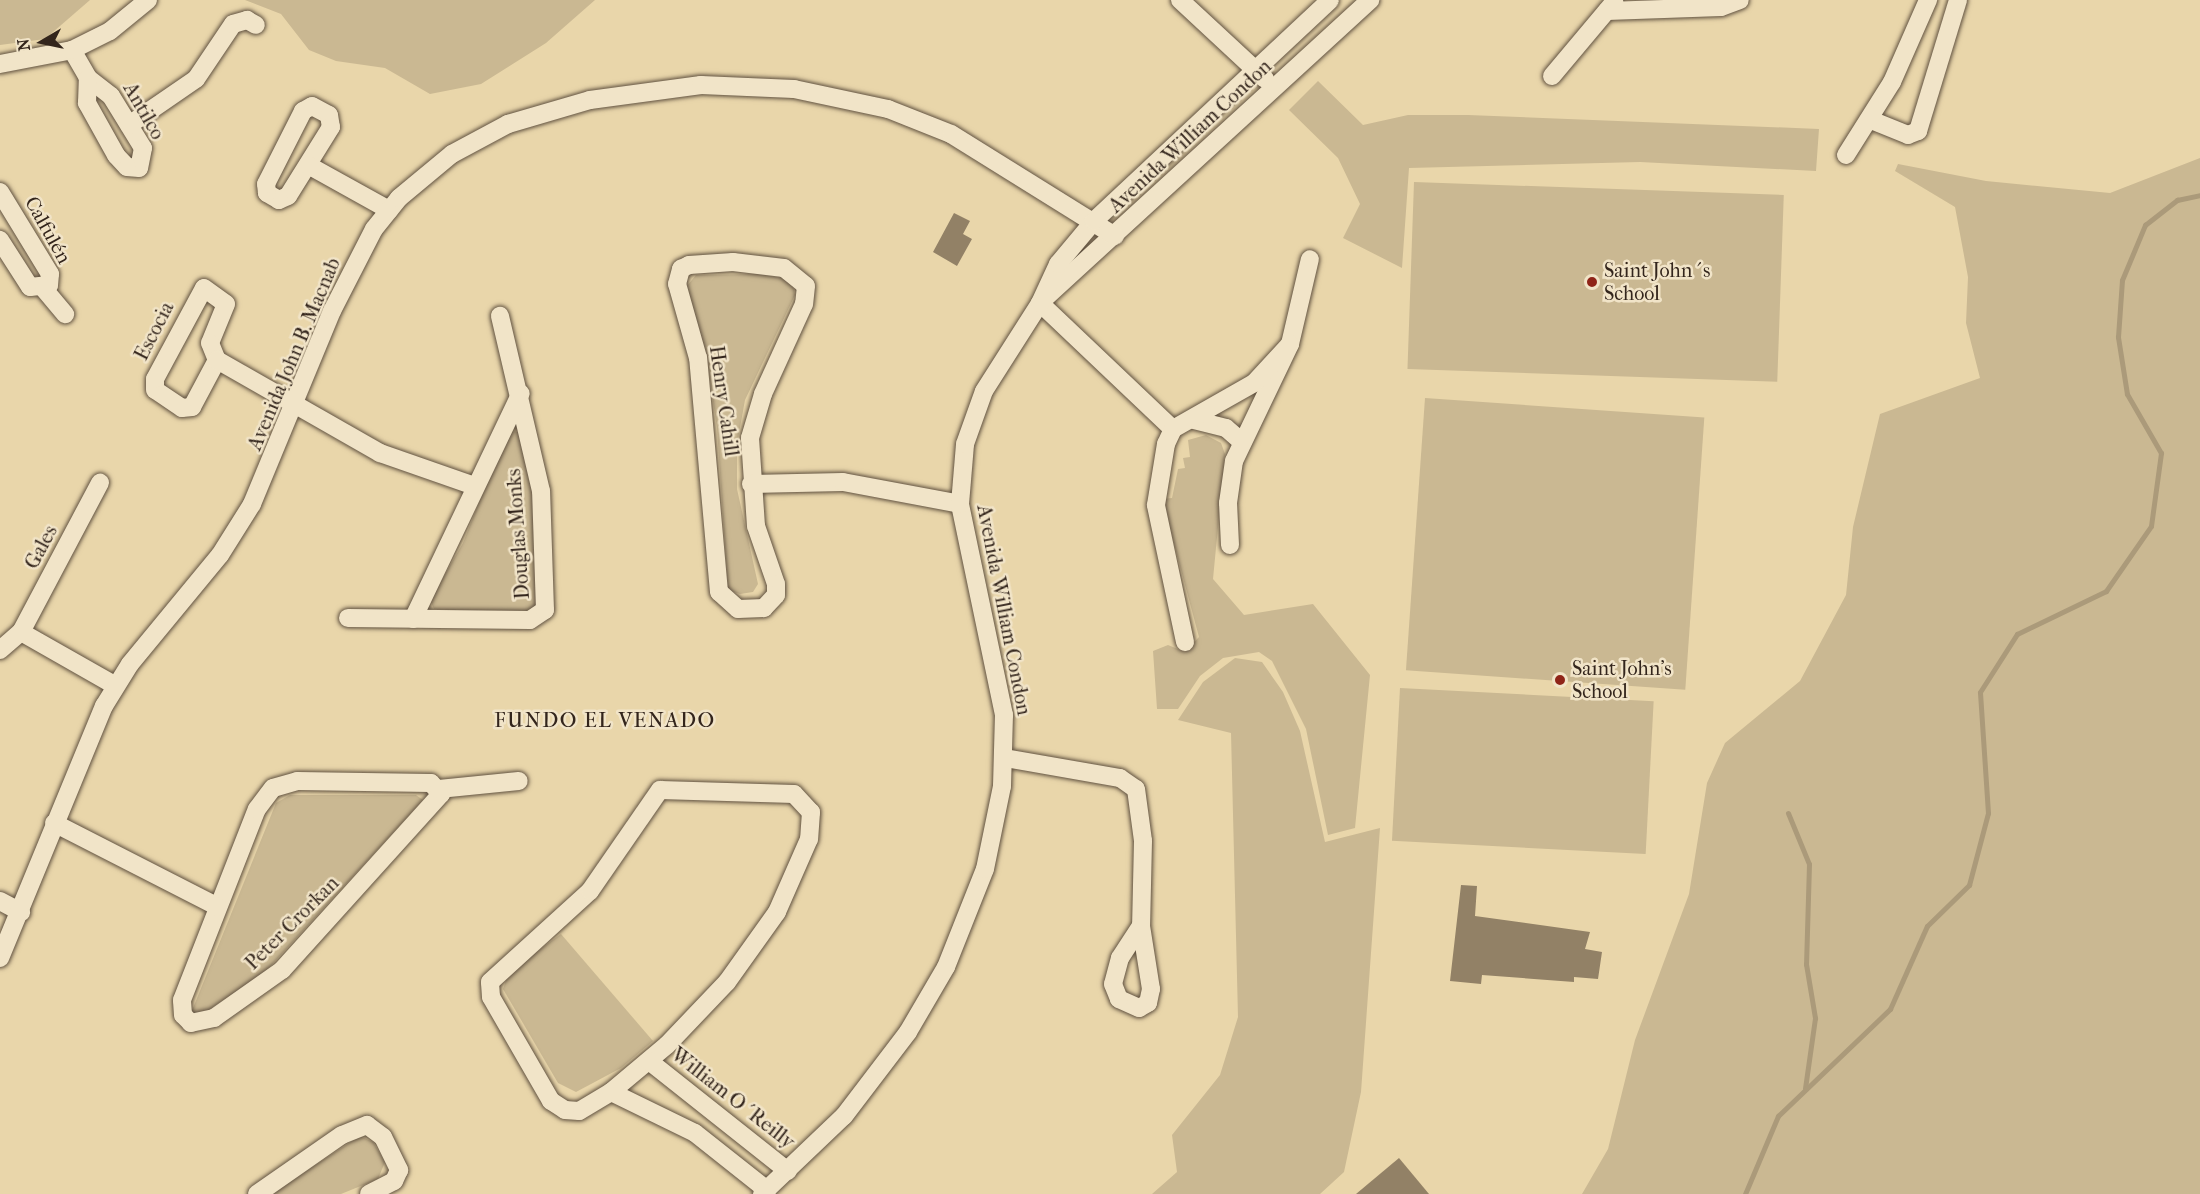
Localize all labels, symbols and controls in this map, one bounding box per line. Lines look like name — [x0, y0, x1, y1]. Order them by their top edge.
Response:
north arrow — [12, 12, 72, 72]
text: N — [13, 37, 34, 52]
street label: Avenida William Condon — [1104, 54, 1276, 218]
street label: Antilco — [118, 78, 170, 144]
street label: Calfulén — [20, 192, 76, 268]
street label: Avenida John B. Macnab — [243, 254, 345, 454]
place label: Saint John´s School — [1604, 258, 1710, 305]
marker: Saint John´s School — [1585, 275, 1599, 289]
street label: Escocia — [129, 298, 179, 364]
street label: Henry Cahill — [704, 344, 744, 458]
street label: Douglas Monks — [501, 468, 535, 600]
street label: Avenida William Condon — [972, 503, 1036, 717]
street label: Gales — [20, 521, 62, 573]
place label: Saint John's School — [1572, 656, 1672, 703]
marker: Saint John's School — [1553, 673, 1567, 687]
district label: FUNDO EL VENADO — [494, 707, 716, 733]
street label: Peter Crorkan — [240, 871, 344, 975]
street label: William O´Reilly — [666, 1042, 800, 1154]

